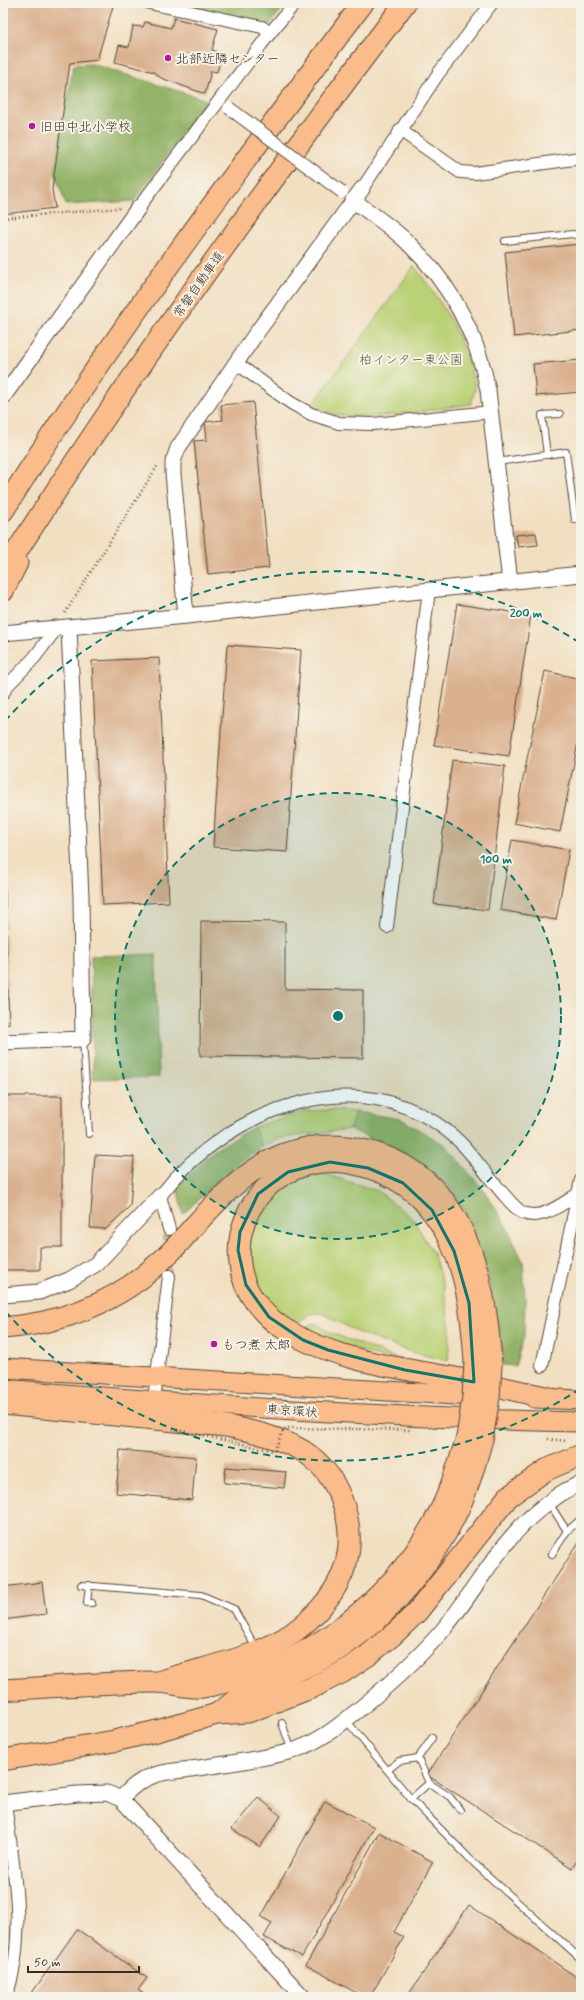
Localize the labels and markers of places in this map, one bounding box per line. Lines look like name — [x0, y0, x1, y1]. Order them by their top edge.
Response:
place label: 北部近隣センター — [176, 51, 279, 68]
marker: 北部近隣センター — [163, 53, 173, 63]
place label: 旧田中北小学校 — [40, 119, 131, 136]
marker: 旧田中北小学校 — [27, 121, 37, 131]
centre of rings — [331, 1009, 345, 1023]
place label: もつ煮 太郎 — [222, 1337, 290, 1354]
marker: もつ煮 太郎 — [209, 1339, 219, 1349]

